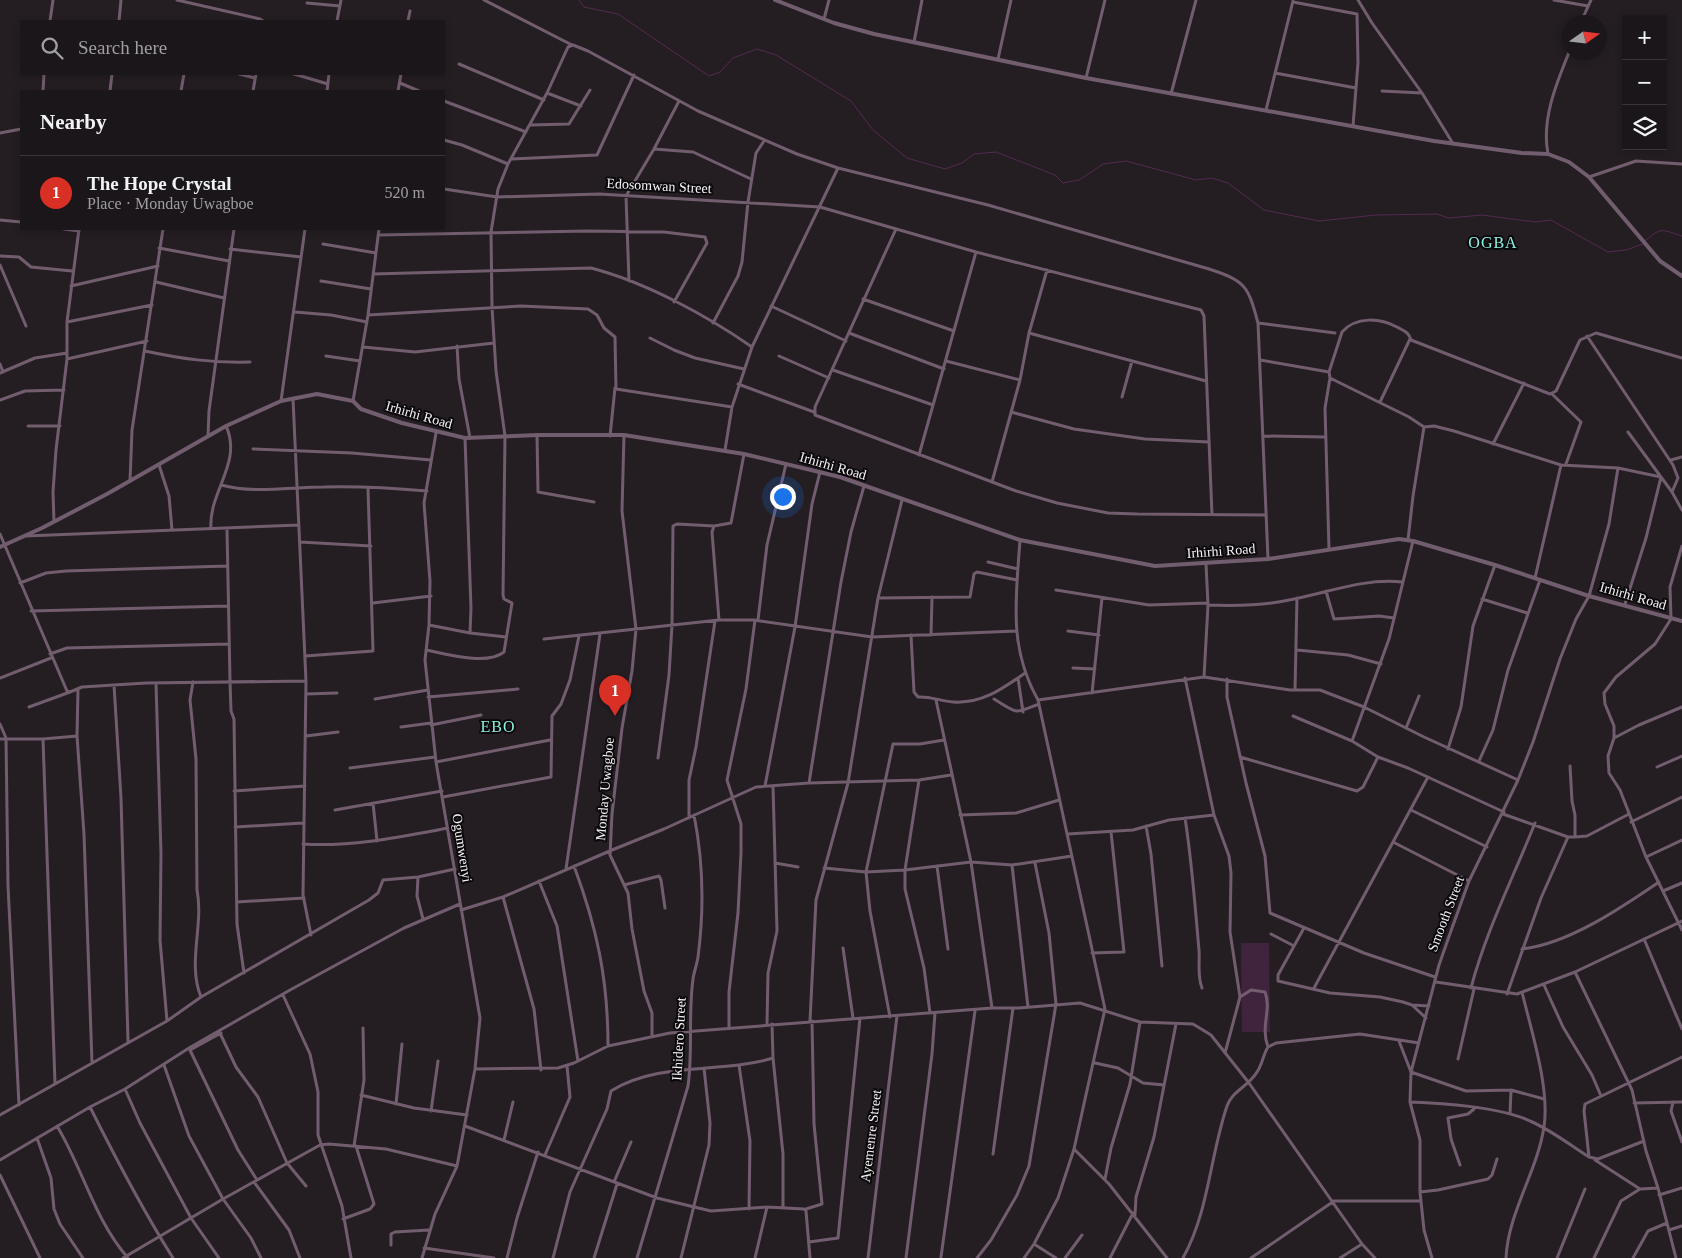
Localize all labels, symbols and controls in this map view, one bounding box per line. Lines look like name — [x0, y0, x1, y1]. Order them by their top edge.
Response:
north arrow — [1562, 15, 1607, 60]
map controls — [1622, 15, 1667, 150]
button: + — [1622, 15, 1667, 60]
search box — [20, 20, 445, 75]
icon: search — [38, 34, 66, 62]
text: Search here — [78, 37, 167, 58]
button: − — [1622, 60, 1667, 105]
button: layers — [1622, 105, 1667, 150]
text: Nearby — [40, 110, 107, 134]
text: The Hope Crystal — [87, 173, 232, 194]
street label: Edosomwan Street — [606, 176, 712, 196]
text: 1 — [52, 184, 60, 201]
text: 520 m — [385, 184, 425, 201]
text: Place · Monday Uwagboe — [87, 195, 254, 212]
district label: OGBA — [1468, 234, 1518, 251]
street label: Irhirhi Road — [384, 398, 454, 432]
street label: Irhirhi Road — [798, 449, 868, 483]
your location — [770, 484, 796, 510]
street label: Irhirhi Road — [1186, 541, 1256, 561]
street label: Irhirhi Road — [1598, 579, 1668, 613]
pin: 1 — [599, 675, 631, 716]
district label: EBO — [481, 718, 516, 735]
street label: Monday Uwagboe — [593, 737, 617, 841]
street label: Ogumwenyi — [449, 813, 475, 883]
street label: Smooth Street — [1425, 874, 1467, 954]
street label: Ikhidero Street — [669, 997, 689, 1081]
street label: Ayemenre Street — [858, 1089, 884, 1183]

